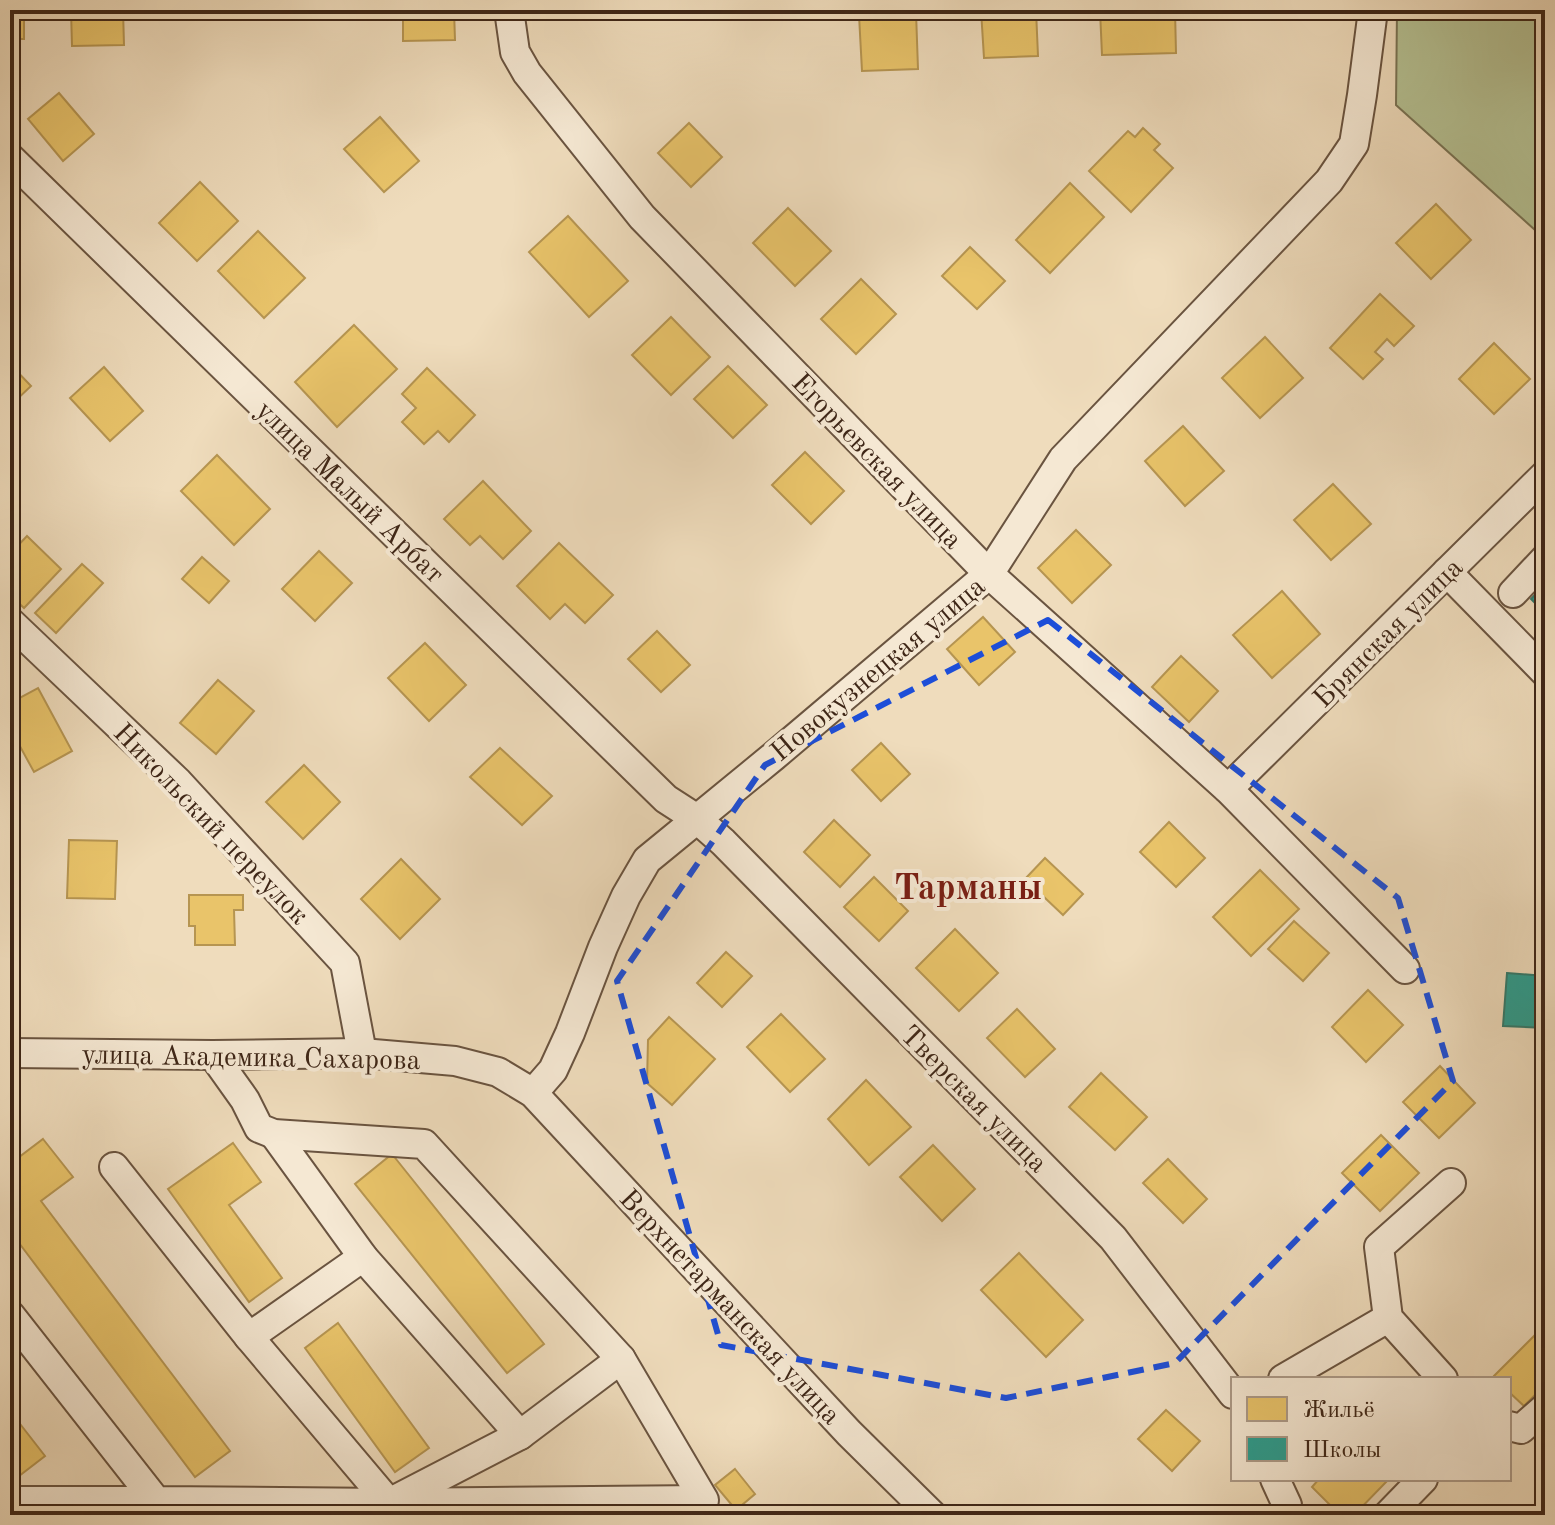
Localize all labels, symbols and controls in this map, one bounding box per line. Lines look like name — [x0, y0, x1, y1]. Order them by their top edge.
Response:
street label: Егорьевская улица — [785, 369, 967, 555]
street label: улица Малый Арбат — [250, 397, 448, 590]
street label: Брянская улица — [1309, 554, 1469, 714]
street label: Новокузнецкая улица — [767, 573, 991, 768]
street label: Никольский переулок — [107, 719, 313, 931]
district label: Тарманы — [894, 872, 1042, 908]
street label: Тверская улица — [894, 1021, 1052, 1179]
street label: улица Академика Сахарова — [81, 1042, 421, 1076]
street label: Верхнетарманская улица — [613, 1185, 845, 1431]
legend — [1231, 1377, 1511, 1481]
text: Жильё — [1303, 1399, 1374, 1423]
text: Школы — [1303, 1439, 1381, 1463]

